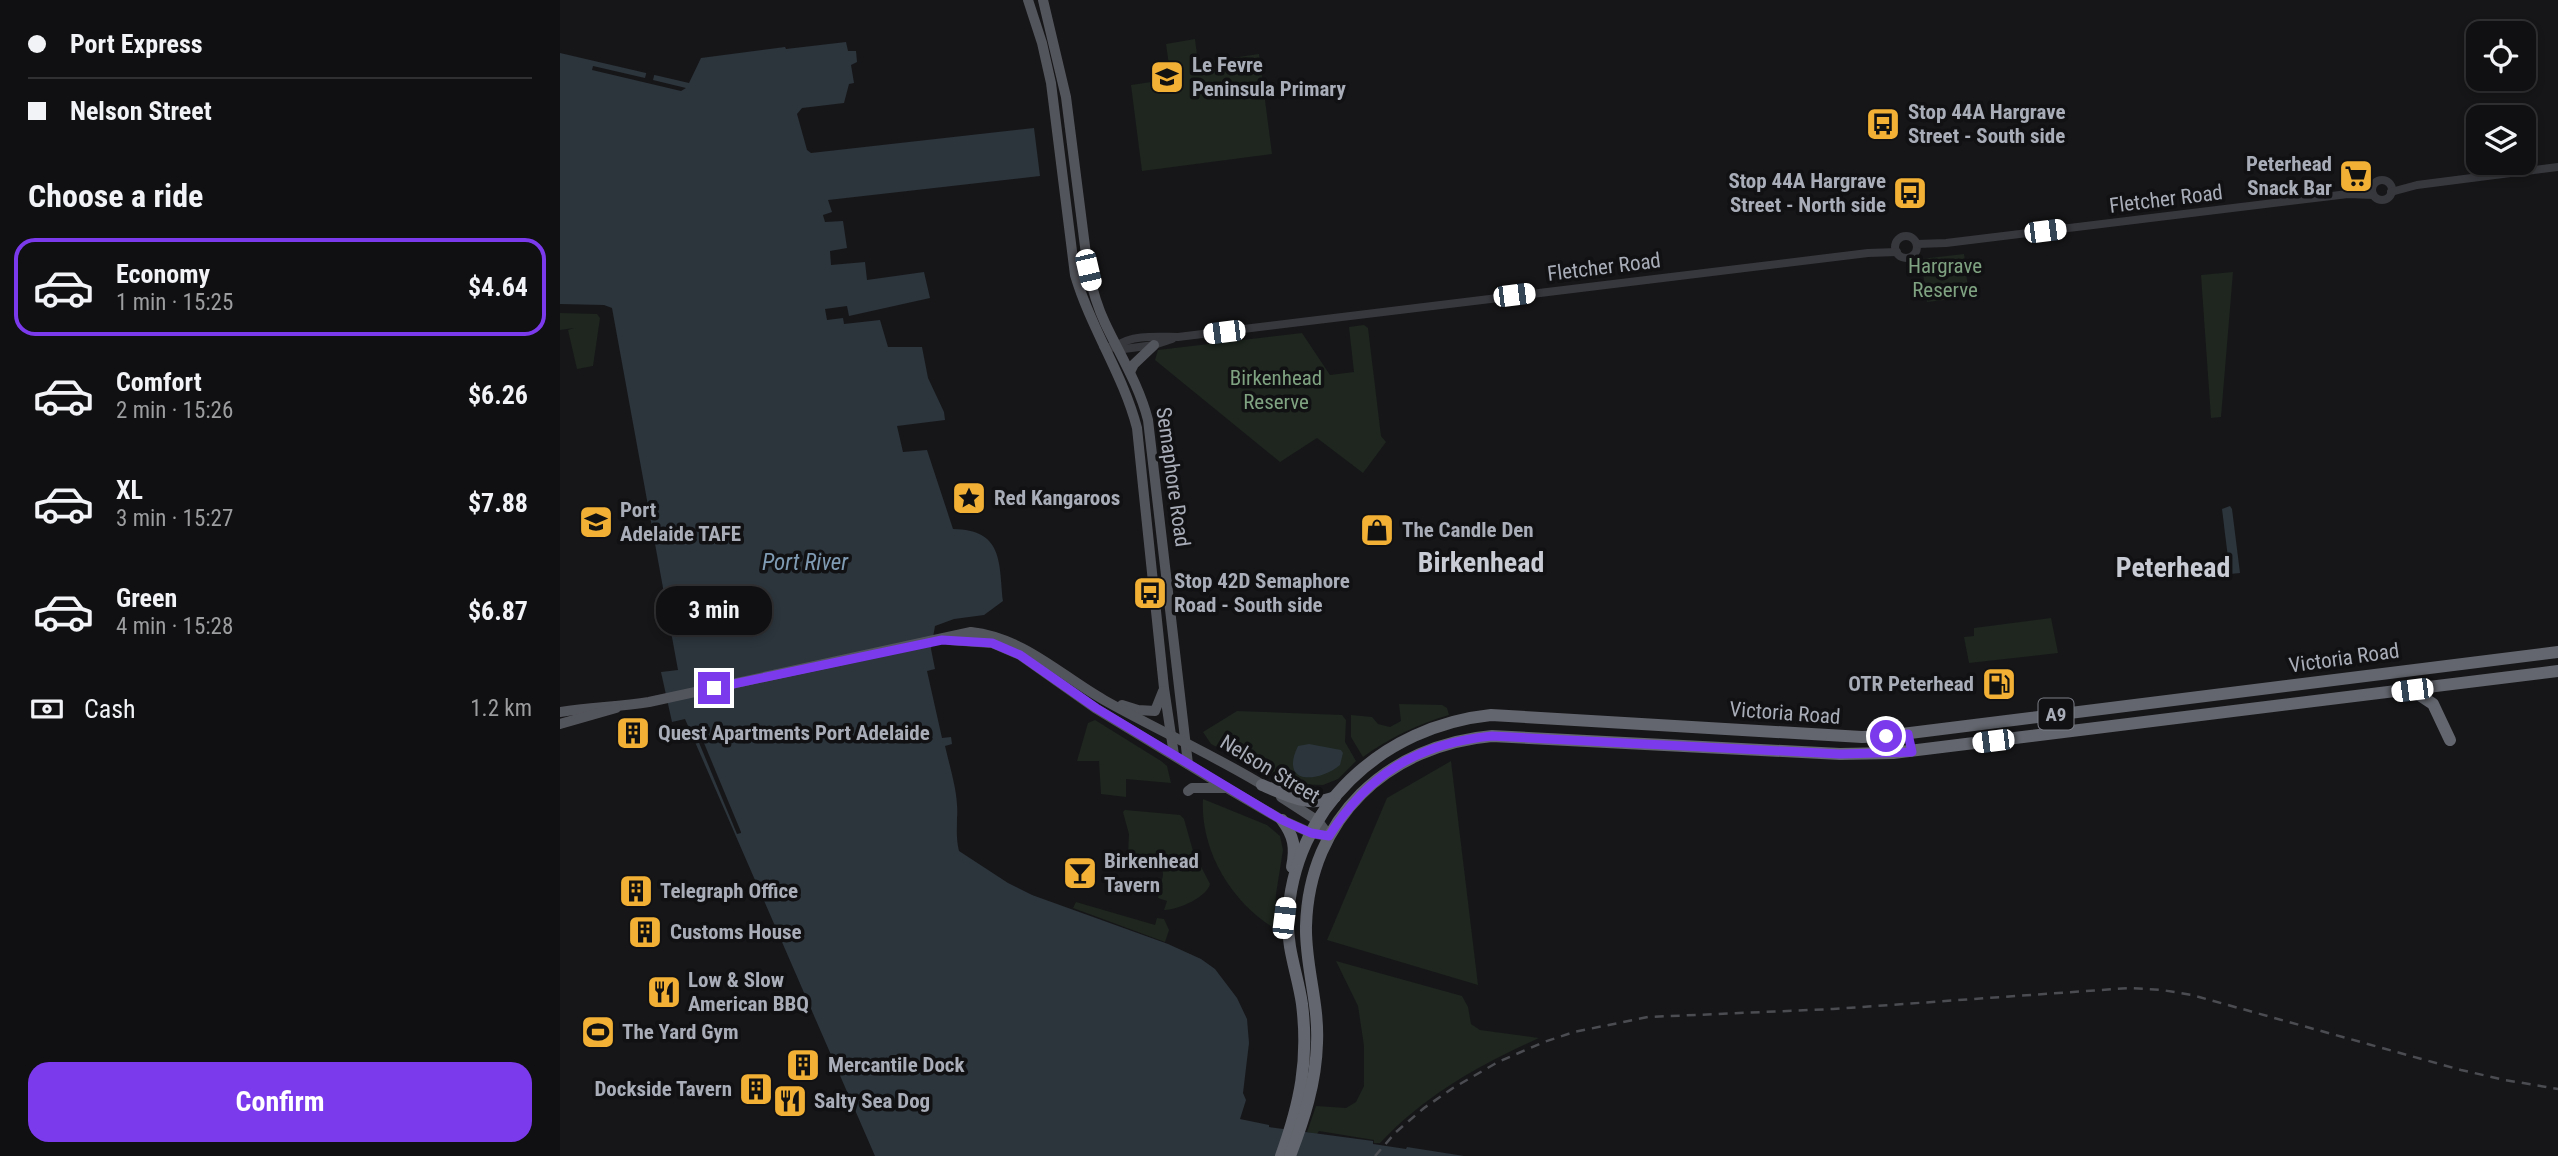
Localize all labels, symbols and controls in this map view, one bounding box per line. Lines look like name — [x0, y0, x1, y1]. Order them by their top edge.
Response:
map controls — [2466, 21, 2536, 175]
button: locate — [2466, 21, 2536, 91]
text: Port Express — [70, 29, 203, 59]
place label: Le Fevre Peninsula Primary — [1192, 53, 1346, 101]
school or university icon: Le Fevre Peninsula Primary — [1148, 58, 1186, 96]
text: Nelson Street — [70, 96, 212, 126]
place label: Stop 44A Hargrave Street - South side — [1908, 100, 2066, 148]
bus stop icon: Stop 44A Hargrave Street - South side — [1864, 105, 1902, 143]
button: layers — [2466, 105, 2536, 175]
place label: Peterhead Snack Bar — [2246, 152, 2332, 200]
supermarket icon: Peterhead Snack Bar — [2337, 157, 2375, 195]
place label: Stop 44A Hargrave Street - North side — [1728, 169, 1886, 217]
bus stop icon: Stop 44A Hargrave Street - North side — [1891, 174, 1929, 212]
text: Choose a ride — [28, 177, 203, 215]
street label: Fletcher Road — [2108, 180, 2224, 218]
car — [2023, 218, 2068, 244]
car — [1074, 247, 1103, 293]
street label: Fletcher Road — [1546, 248, 1662, 286]
park label: Hargrave Reserve — [1908, 254, 1982, 302]
icon: car — [32, 256, 95, 319]
text: Economy — [116, 259, 210, 289]
text: $4.64 — [468, 272, 528, 302]
car — [1492, 282, 1537, 308]
text: 1 min · 15:25 — [116, 289, 233, 316]
car — [1202, 319, 1247, 345]
icon: car — [32, 364, 95, 427]
park label: Birkenhead Reserve — [1230, 366, 1322, 414]
text: Comfort — [116, 367, 202, 397]
text: $6.26 — [468, 380, 528, 410]
text: 2 min · 15:26 — [116, 397, 233, 424]
street label: Semaphore Road — [1151, 406, 1195, 548]
icon: car — [32, 472, 95, 535]
text: XL — [116, 475, 143, 505]
place icon: Red Kangaroos — [950, 479, 988, 517]
place label: Red Kangaroos — [994, 486, 1120, 510]
text: $7.88 — [468, 488, 528, 518]
place label: Port Adelaide TAFE — [620, 498, 741, 546]
school or university icon: Port Adelaide TAFE — [577, 503, 615, 541]
text: 3 min · 15:27 — [116, 505, 233, 532]
shop icon: The Candle Den — [1358, 511, 1396, 549]
place label: The Candle Den — [1402, 518, 1534, 542]
district label: Birkenhead — [1418, 546, 1544, 579]
water label: Port River — [762, 549, 849, 576]
district label: Peterhead — [2116, 551, 2230, 584]
place label: Stop 42D Semaphore Road - South side — [1174, 569, 1350, 617]
bus stop icon: Stop 42D Semaphore Road - South side — [1131, 574, 1169, 612]
icon: car — [32, 580, 95, 643]
text: Green — [116, 583, 177, 613]
callout: 3 min — [656, 586, 772, 636]
text: $6.87 — [468, 596, 528, 626]
text: 3 min — [688, 597, 740, 624]
text: 4 min · 15:28 — [116, 613, 233, 640]
street label: Victoria Road — [2287, 638, 2401, 678]
fuel station icon: OTR Peterhead — [1980, 665, 2018, 703]
route end — [698, 672, 730, 704]
place label: OTR Peterhead — [1848, 672, 1974, 696]
car — [2390, 677, 2435, 703]
icon: cash — [28, 690, 66, 728]
text: Cash — [84, 694, 136, 724]
text: 1.2 km — [470, 695, 532, 722]
street label: Victoria Road — [1729, 697, 1841, 729]
road number: A9 — [2038, 698, 2074, 730]
building icon: Quest Apartments Port Adelaide — [614, 714, 652, 752]
route start — [1870, 720, 1902, 752]
place label: Quest Apartments Port Adelaide — [658, 721, 930, 745]
car — [1971, 728, 2016, 754]
street label: Nelson Street — [1216, 730, 1324, 808]
place label: Birkenhead Tavern — [1104, 849, 1199, 897]
bar icon: Birkenhead Tavern — [1061, 854, 1099, 892]
building icon: Telegraph Office — [617, 872, 655, 910]
place label: Telegraph Office — [660, 879, 798, 903]
car — [1272, 896, 1297, 940]
building icon: Customs House — [626, 913, 664, 951]
place label: Customs House — [670, 920, 802, 944]
place label: Low & Slow American BBQ — [688, 968, 809, 1016]
restaurant icon: Low & Slow American BBQ — [645, 973, 683, 1011]
sports icon: The Yard Gym — [579, 1013, 617, 1051]
place label: The Yard Gym — [622, 1020, 738, 1044]
building icon: Mercantile Dock — [784, 1046, 822, 1084]
place label: Mercantile Dock — [828, 1053, 966, 1077]
button: Confirm — [28, 1062, 532, 1142]
building icon: Dockside Tavern — [737, 1070, 775, 1108]
place label: Dockside Tavern — [594, 1077, 732, 1101]
restaurant icon: Salty Sea Dog — [771, 1082, 809, 1120]
place label: Salty Sea Dog — [814, 1089, 930, 1113]

